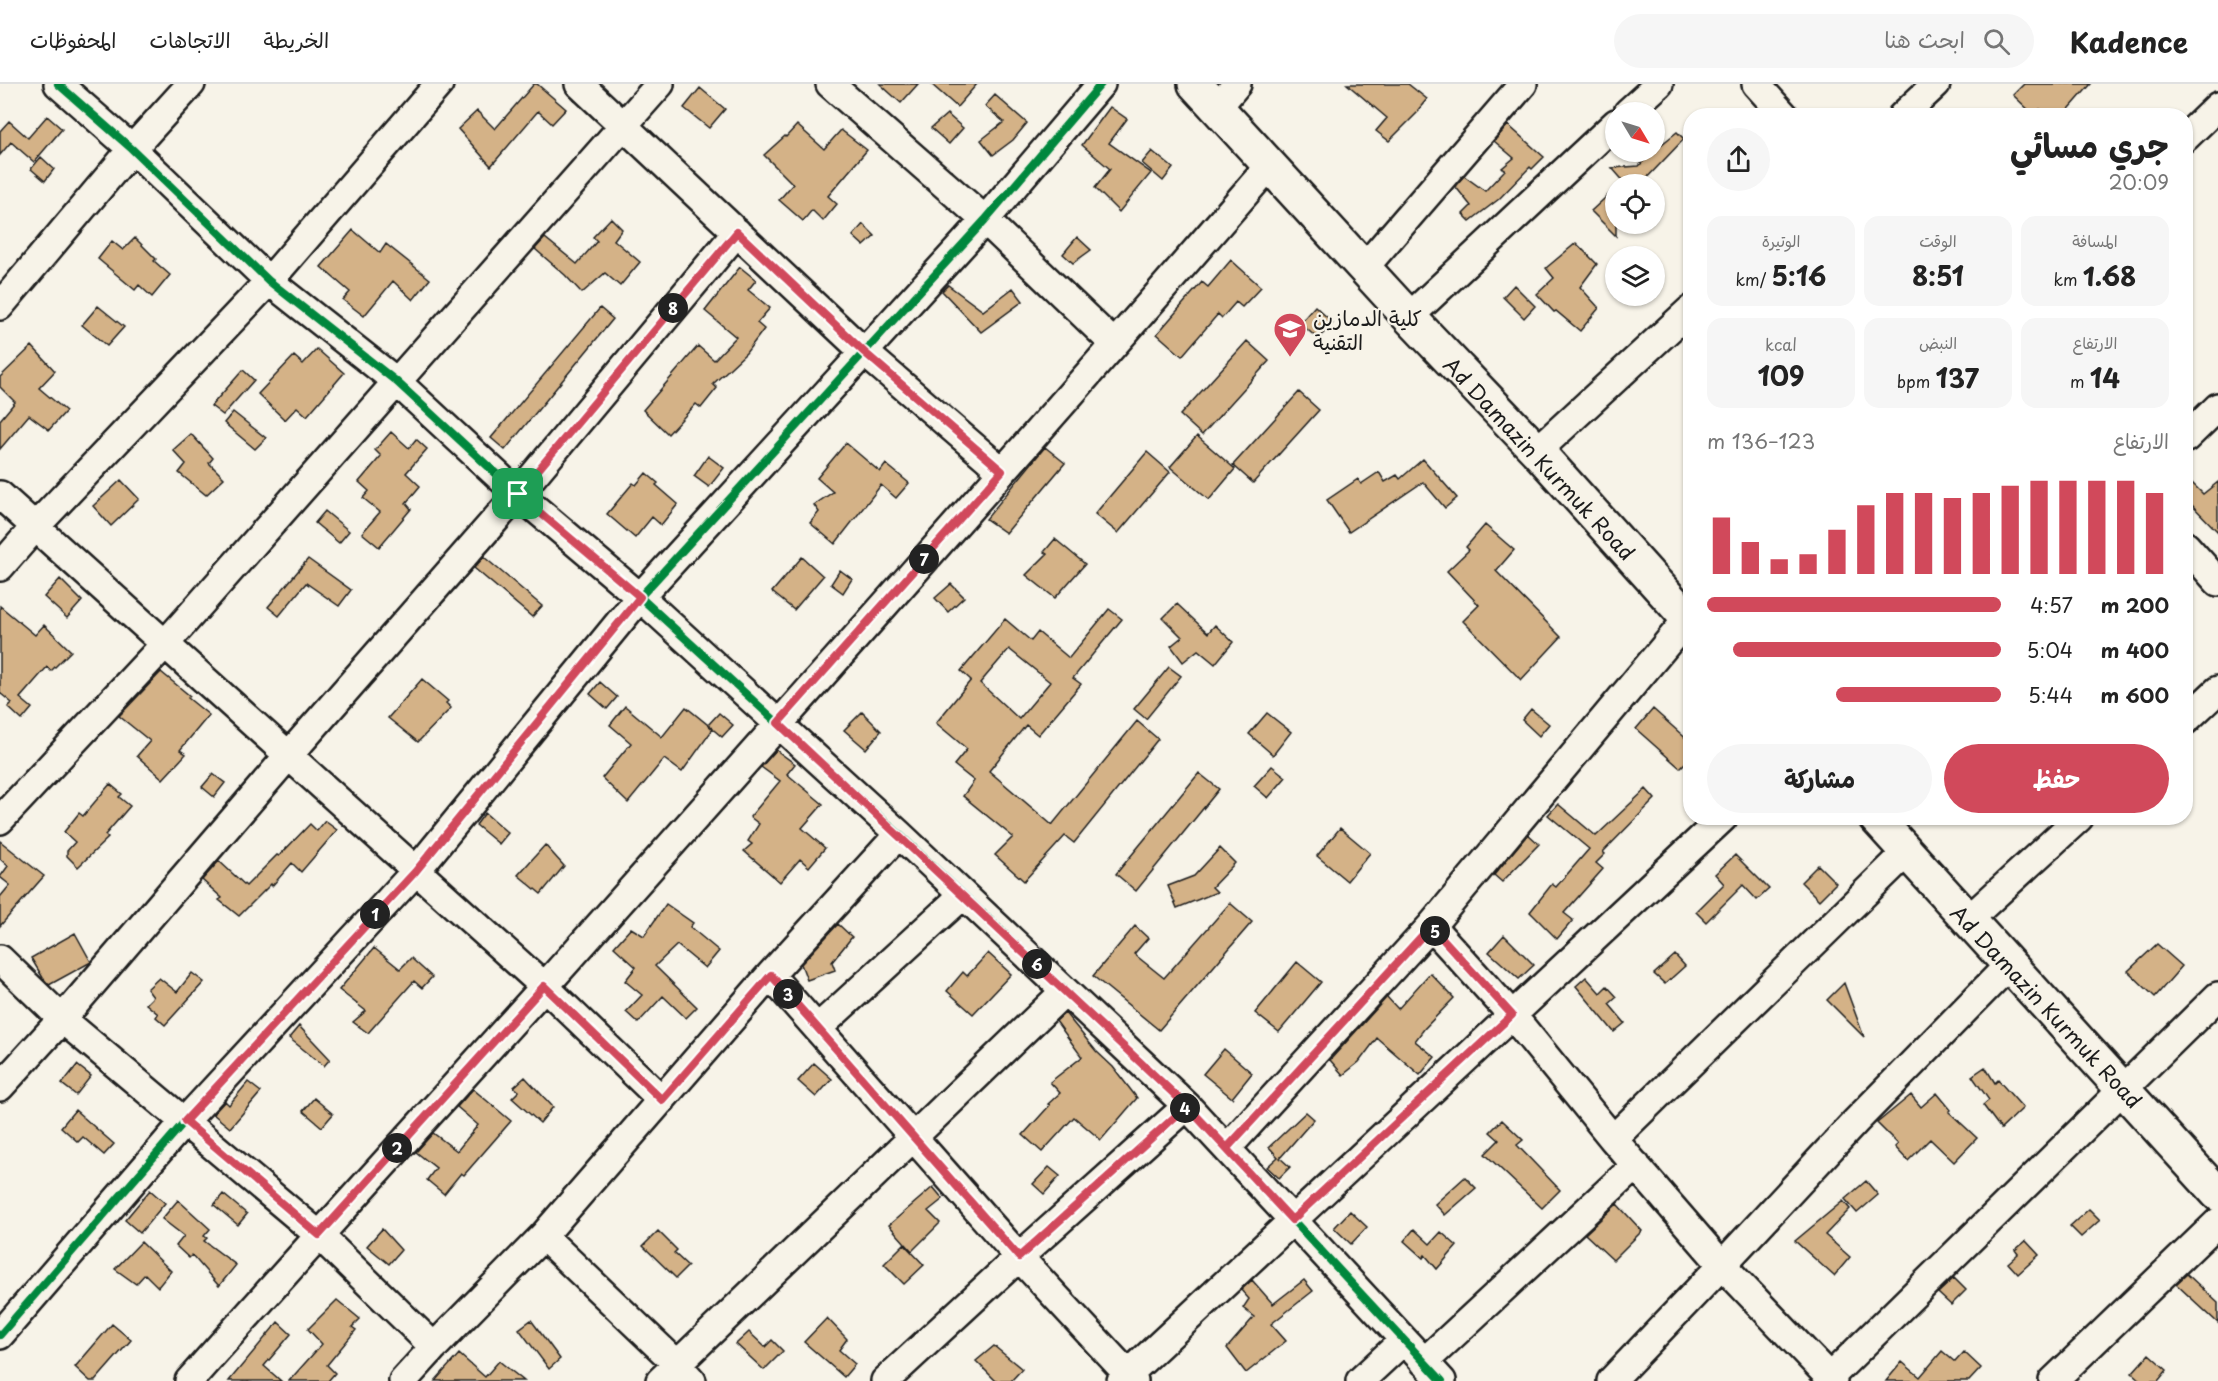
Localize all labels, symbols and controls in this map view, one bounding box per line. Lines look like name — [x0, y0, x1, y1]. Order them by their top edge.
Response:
search box — [1614, 14, 2034, 68]
text: Kadence — [2070, 20, 2188, 63]
text: ابحث هنا — [1884, 22, 1965, 55]
text: المحفوظات — [30, 23, 116, 55]
text: الاتجاهات — [149, 23, 231, 55]
text: الخريطة — [264, 23, 329, 55]
icon: search — [1980, 25, 2013, 58]
north arrow — [1605, 102, 1665, 162]
map controls — [1605, 102, 1665, 306]
text: جري مسائي — [2010, 119, 2169, 169]
button: share — [1707, 128, 1770, 191]
text: 20:09 — [2108, 167, 2169, 197]
button: locate — [1605, 174, 1665, 234]
text: الوتيرة — [1762, 228, 1800, 252]
text: الوقت — [1919, 228, 1957, 252]
text: المسافة — [2072, 228, 2118, 252]
button: layers — [1605, 246, 1665, 306]
text: 5:16 — [1771, 256, 1826, 295]
text: 8:51 — [1912, 256, 1964, 295]
text: 1.68 — [2083, 256, 2136, 295]
text: /km — [1736, 267, 1771, 291]
text: km — [2054, 267, 2083, 291]
pin: 8 — [658, 293, 688, 323]
text: 8 — [668, 296, 678, 320]
place label: كلية الدمازين التقنية — [1313, 301, 1422, 357]
school or university icon: كلية الدمازين التقنية — [1272, 311, 1308, 358]
text: النبض — [1919, 330, 1957, 354]
text: الارتفاع — [2073, 330, 2117, 354]
text: kcal — [1765, 332, 1797, 356]
street label: Ad Damazin Kurmuk Road — [1437, 349, 1643, 567]
text: 109 — [1757, 356, 1805, 395]
text: 137 — [1935, 358, 1979, 397]
text: 14 — [2090, 358, 2120, 397]
text: bpm — [1897, 369, 1935, 393]
text: m — [2070, 369, 2090, 393]
text: 123–136 m — [1707, 426, 1815, 456]
text: الارتفاع — [2113, 426, 2169, 456]
pin — [492, 468, 543, 519]
icon: arrive — [501, 477, 534, 510]
pin: 7 — [909, 544, 939, 574]
text: 7 — [919, 547, 929, 571]
text: 4:57 — [2030, 590, 2073, 620]
text: 200 m — [2101, 590, 2169, 620]
text: 5:04 — [2027, 635, 2073, 665]
text: 400 m — [2101, 635, 2169, 665]
text: 5:44 — [2028, 680, 2073, 710]
text: 600 m — [2100, 680, 2169, 710]
button: مشاركة — [1707, 744, 1932, 813]
button: حفظ — [1944, 744, 2169, 813]
street label: Ad Damazin Kurmuk Road — [1944, 897, 2150, 1115]
pin: 1 — [360, 899, 390, 929]
text: 1 — [371, 902, 379, 926]
pin: 5 — [1420, 916, 1450, 946]
text: 5 — [1430, 919, 1440, 943]
pin: 6 — [1022, 949, 1052, 979]
text: 6 — [1031, 952, 1043, 976]
pin: 3 — [773, 979, 803, 1009]
text: 3 — [783, 982, 793, 1006]
pin: 4 — [1170, 1093, 1200, 1123]
text: 4 — [1180, 1096, 1190, 1120]
pin: 2 — [382, 1133, 412, 1163]
text: 2 — [391, 1136, 403, 1160]

